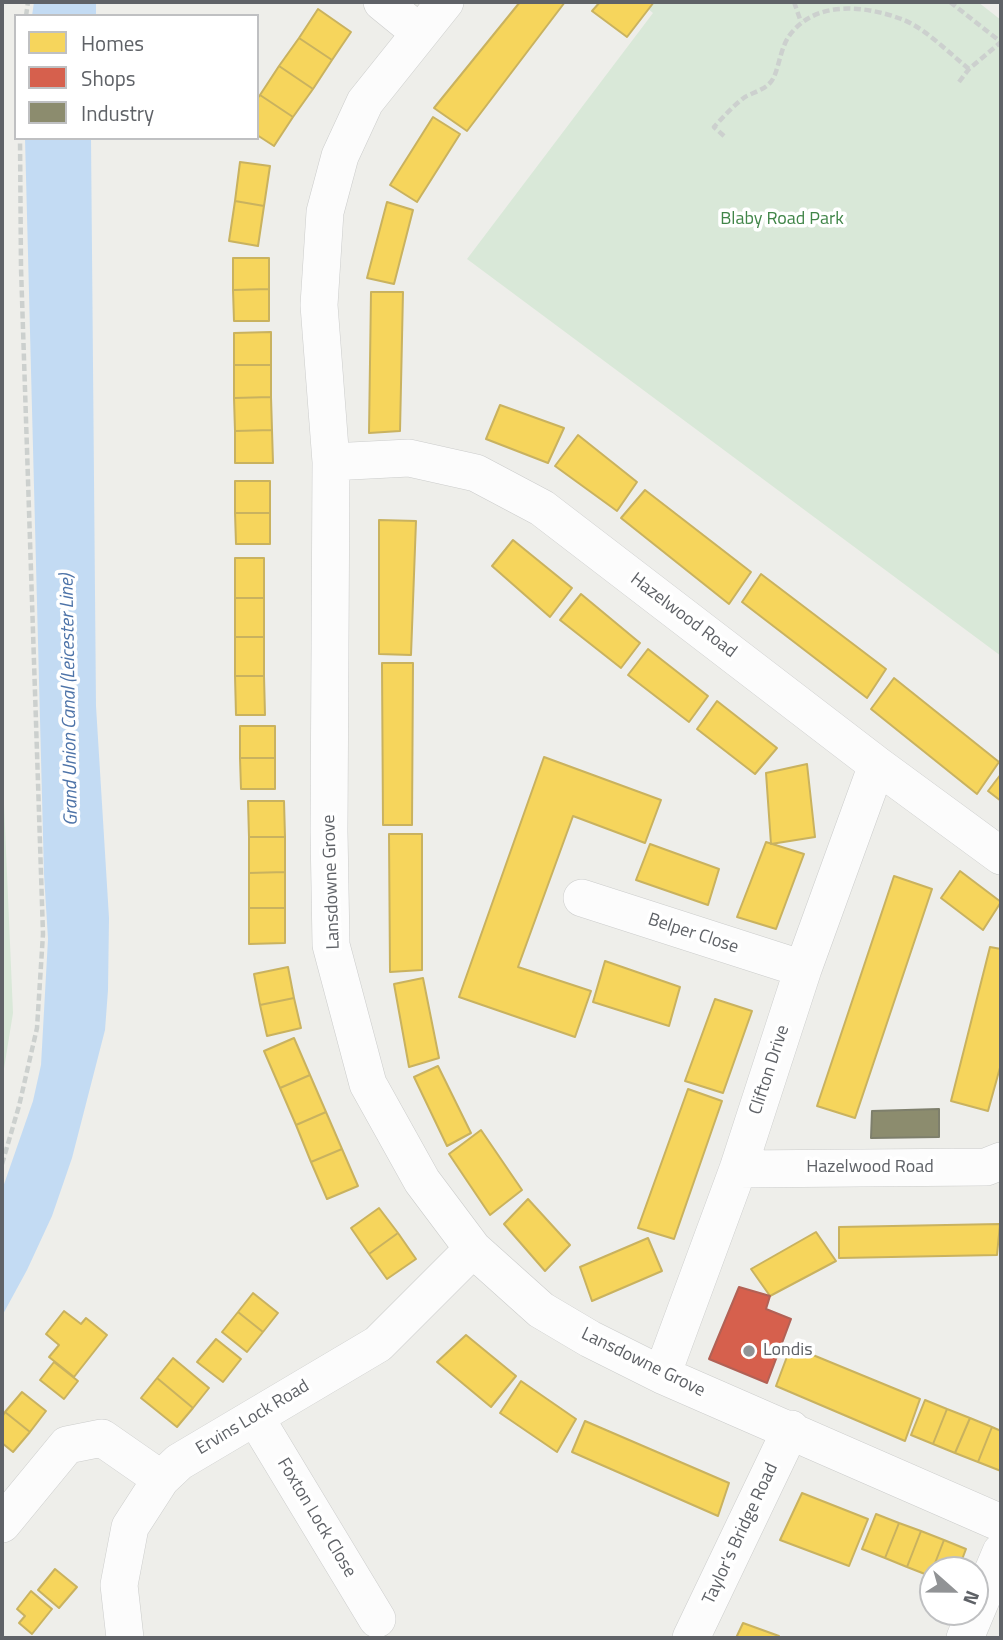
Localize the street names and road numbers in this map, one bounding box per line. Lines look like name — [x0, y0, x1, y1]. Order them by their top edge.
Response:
street label: Hazelwood Road — [626, 569, 740, 663]
street label: Lansdowne Grove — [319, 814, 345, 950]
street label: Belper Close — [645, 909, 741, 959]
street label: Clifton Drive — [745, 1023, 795, 1117]
street label: Hazelwood Road — [806, 1157, 934, 1179]
street label: Lansdowne Grove — [578, 1324, 708, 1402]
street label: Ervins Lock Road — [192, 1376, 314, 1460]
street label: Foxton Lock Close — [272, 1454, 360, 1582]
street label: Taylor's Bridge Road — [699, 1460, 783, 1608]

